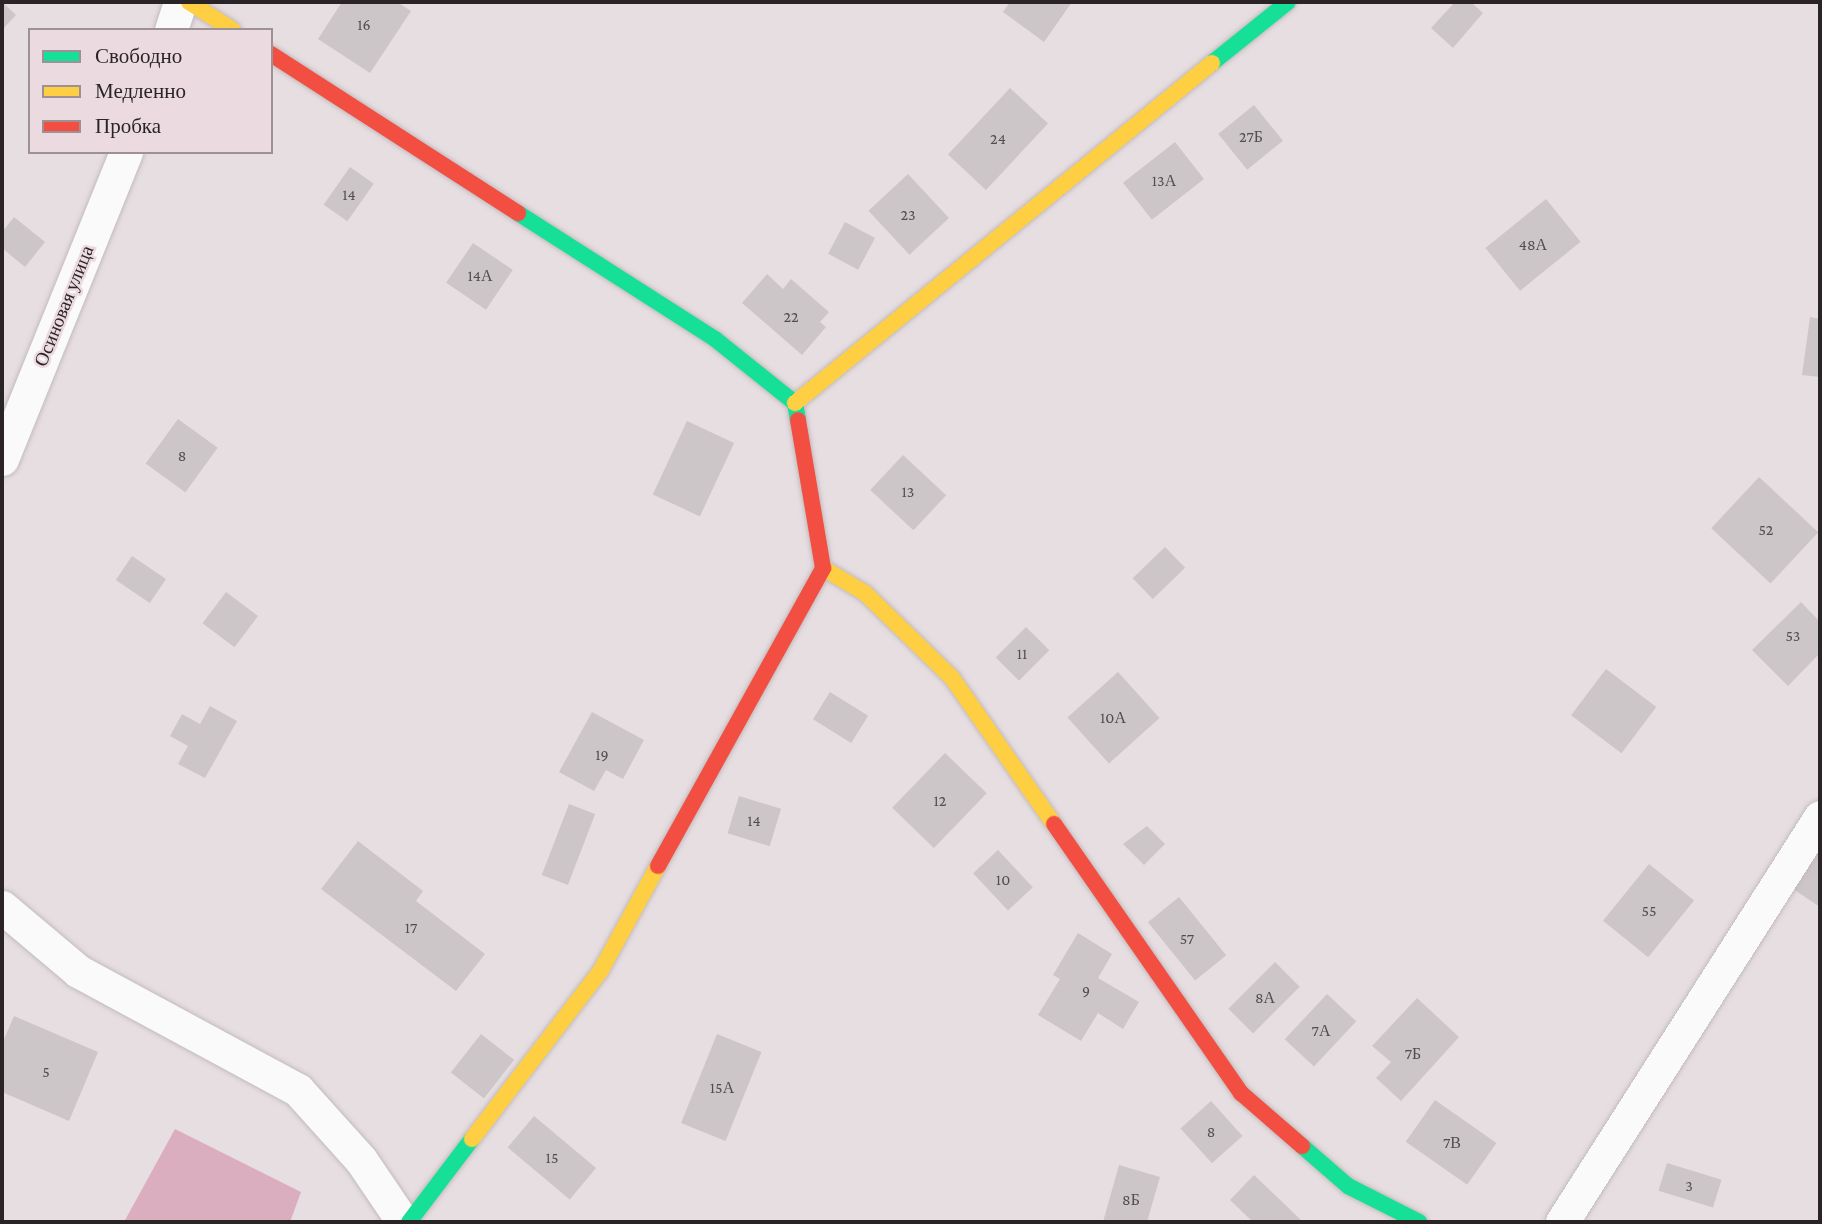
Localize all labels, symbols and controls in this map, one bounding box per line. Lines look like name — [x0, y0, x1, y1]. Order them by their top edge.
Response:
house number: 16 — [357, 15, 371, 35]
legend — [28, 28, 273, 154]
text: Свободно — [95, 44, 182, 68]
text: Медленно — [95, 79, 186, 103]
text: Пробка — [95, 114, 161, 138]
house number: 27Б — [1239, 127, 1263, 147]
house number: 24 — [990, 129, 1006, 149]
house number: 13А — [1152, 171, 1176, 191]
house number: 14 — [342, 185, 356, 205]
house number: 23 — [900, 205, 916, 225]
house number: 48А — [1519, 235, 1547, 255]
street label: Осиновая улица — [29, 242, 99, 370]
house number: 14А — [467, 266, 493, 286]
house number: 22 — [783, 307, 799, 327]
house number: 8 — [178, 446, 186, 466]
house number: 13 — [902, 482, 914, 502]
house number: 52 — [1759, 520, 1773, 540]
house number: 53 — [1786, 626, 1800, 646]
house number: 11 — [1017, 644, 1027, 664]
house number: 10А — [1100, 708, 1126, 728]
house number: 19 — [595, 745, 609, 765]
house number: 12 — [934, 791, 946, 811]
house number: 14 — [747, 811, 761, 831]
house number: 10 — [996, 870, 1010, 890]
house number: 55 — [1642, 901, 1656, 921]
house number: 17 — [405, 918, 417, 938]
house number: 57 — [1180, 929, 1194, 949]
house number: 9 — [1082, 981, 1090, 1001]
house number: 8А — [1255, 988, 1275, 1008]
house number: 7А — [1312, 1021, 1330, 1041]
house number: 7Б — [1405, 1044, 1421, 1064]
house number: 5 — [42, 1062, 50, 1082]
house number: 15А — [710, 1078, 734, 1098]
house number: 8 — [1207, 1122, 1215, 1142]
house number: 7В — [1443, 1133, 1461, 1153]
house number: 15 — [546, 1148, 558, 1168]
house number: 3 — [1685, 1176, 1693, 1196]
house number: 8Б — [1122, 1190, 1140, 1210]

